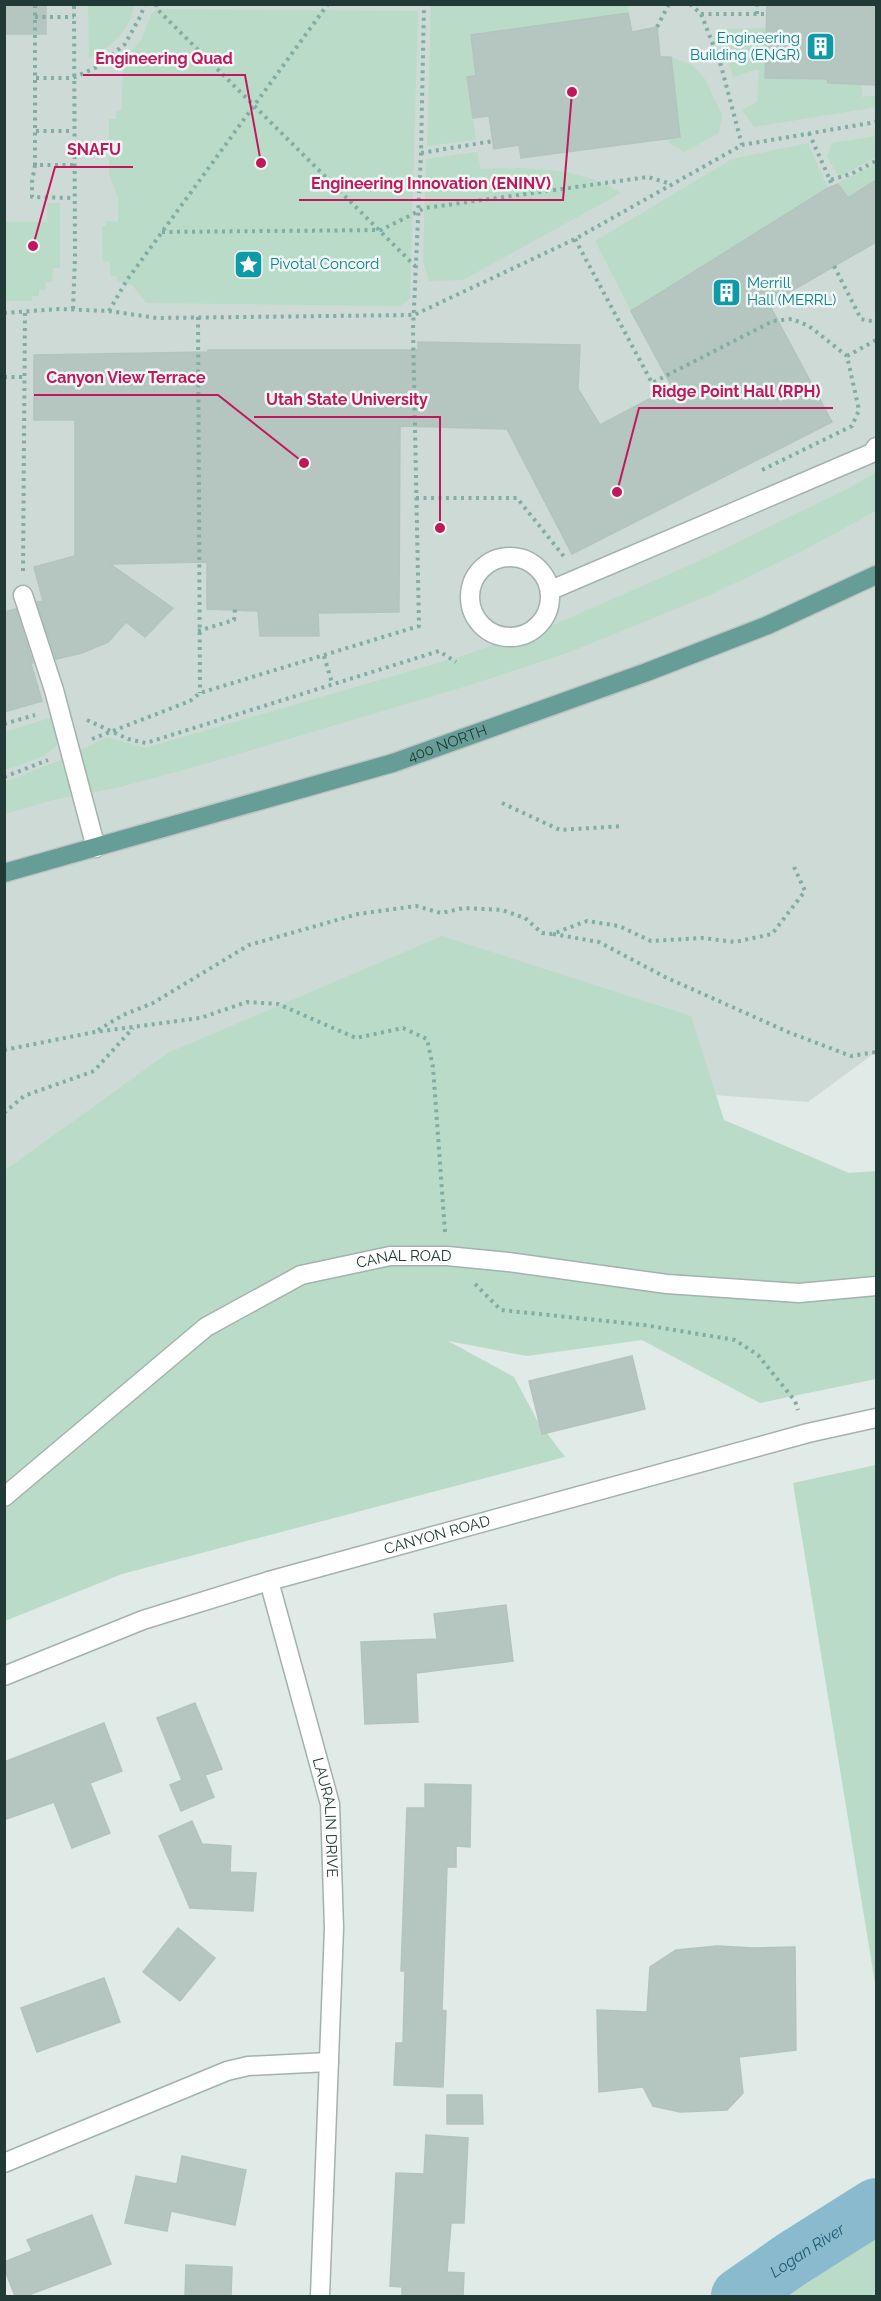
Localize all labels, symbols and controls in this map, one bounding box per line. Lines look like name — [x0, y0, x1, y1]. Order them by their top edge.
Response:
place label: Engineering Building (ENGR) — [690, 29, 800, 64]
building icon: Engineering Building (ENGR) — [805, 31, 837, 63]
callout: Engineering Quad — [83, 41, 245, 75]
text: Engineering Quad — [95, 49, 233, 68]
callout: SNAFU — [55, 133, 133, 167]
text: SNAFU — [67, 140, 121, 159]
callout: Engineering Innovation (ENINV) — [299, 166, 563, 200]
text: Engineering Innovation (ENINV) — [311, 174, 551, 193]
place icon: Pivotal Concord — [233, 248, 265, 280]
place label: Pivotal Concord — [270, 255, 379, 273]
place label: Merrill Hall (MERRL) — [747, 274, 836, 309]
building icon: Merrill Hall (MERRL) — [710, 276, 742, 308]
callout: Canyon View Terrace — [34, 361, 218, 395]
text: Canyon View Terrace — [46, 368, 206, 387]
callout: Ridge Point Hall (RPH) — [639, 374, 833, 408]
text: Ridge Point Hall (RPH) — [652, 382, 820, 401]
callout: Utah State University — [254, 383, 440, 417]
text: Utah State University — [266, 390, 428, 409]
street label: 400 NORTH — [405, 721, 490, 766]
street label: CANAL ROAD — [355, 1247, 452, 1272]
street label: CANYON ROAD — [382, 1512, 492, 1558]
street label: LAURALIN DRIVE — [309, 1756, 341, 1878]
water label: Logan River — [766, 2219, 848, 2282]

